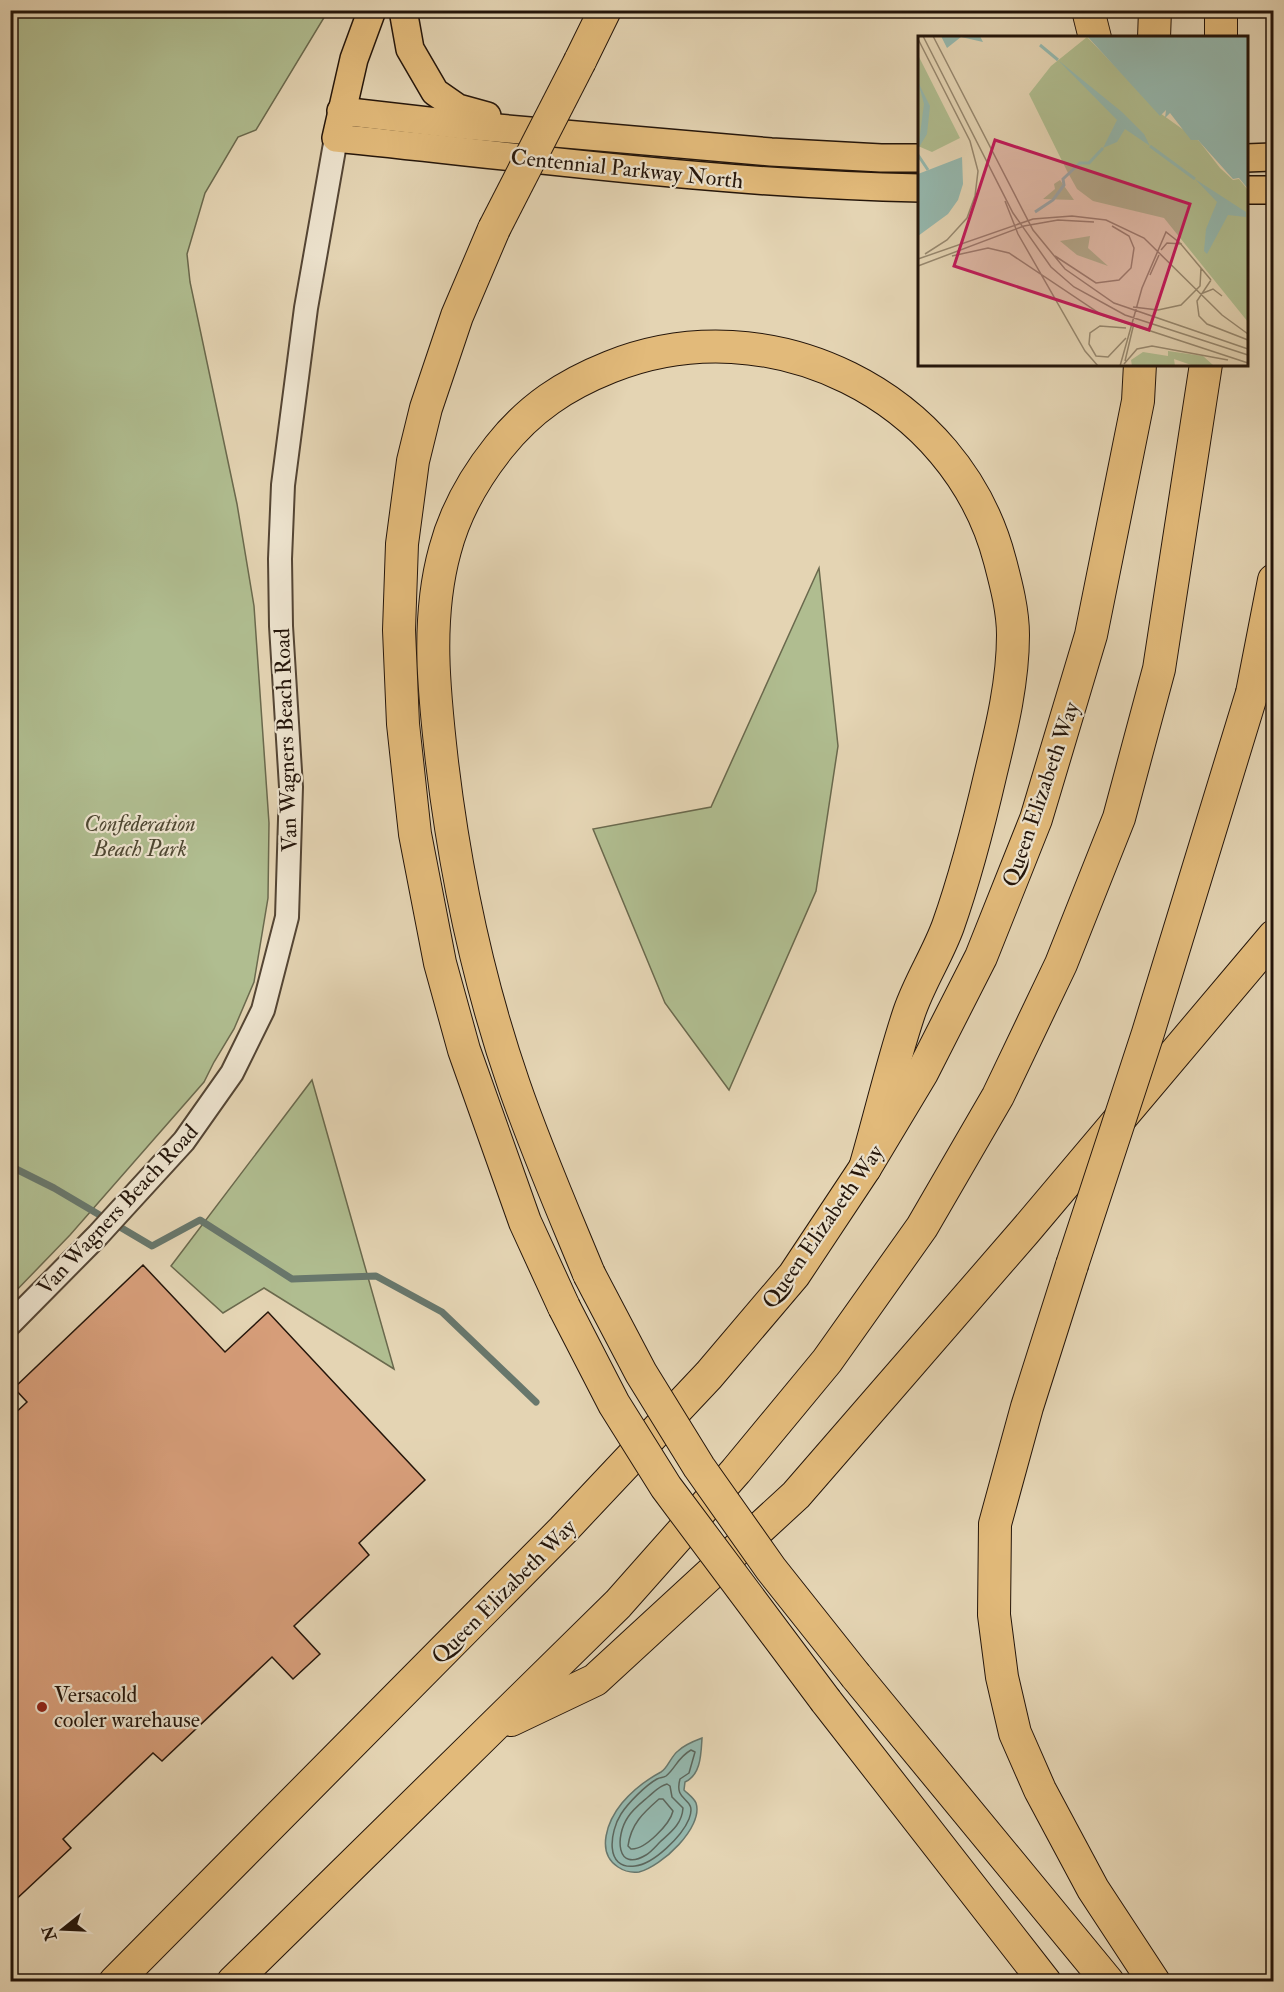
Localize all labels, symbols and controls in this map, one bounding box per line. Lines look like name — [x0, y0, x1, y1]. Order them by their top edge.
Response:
inset map — [918, 36, 1248, 366]
street label: Centennial Parkway North — [509, 143, 745, 195]
street label: Van Wagners Beach Road — [268, 628, 304, 852]
street label: Queen Elizabeth Way — [996, 698, 1086, 890]
park label: Confederation Beach Park — [84, 810, 196, 863]
street label: Van Wagners Beach Road — [31, 1118, 204, 1301]
street label: Queen Elizabeth Way — [756, 1139, 890, 1314]
street label: Queen Elizabeth Way — [425, 1513, 582, 1670]
place label: Versacold cooler warehause — [54, 1681, 200, 1734]
marker: Versacold cooler warehause — [35, 1700, 49, 1714]
north arrow — [33, 1899, 93, 1959]
text: N — [38, 1923, 62, 1944]

